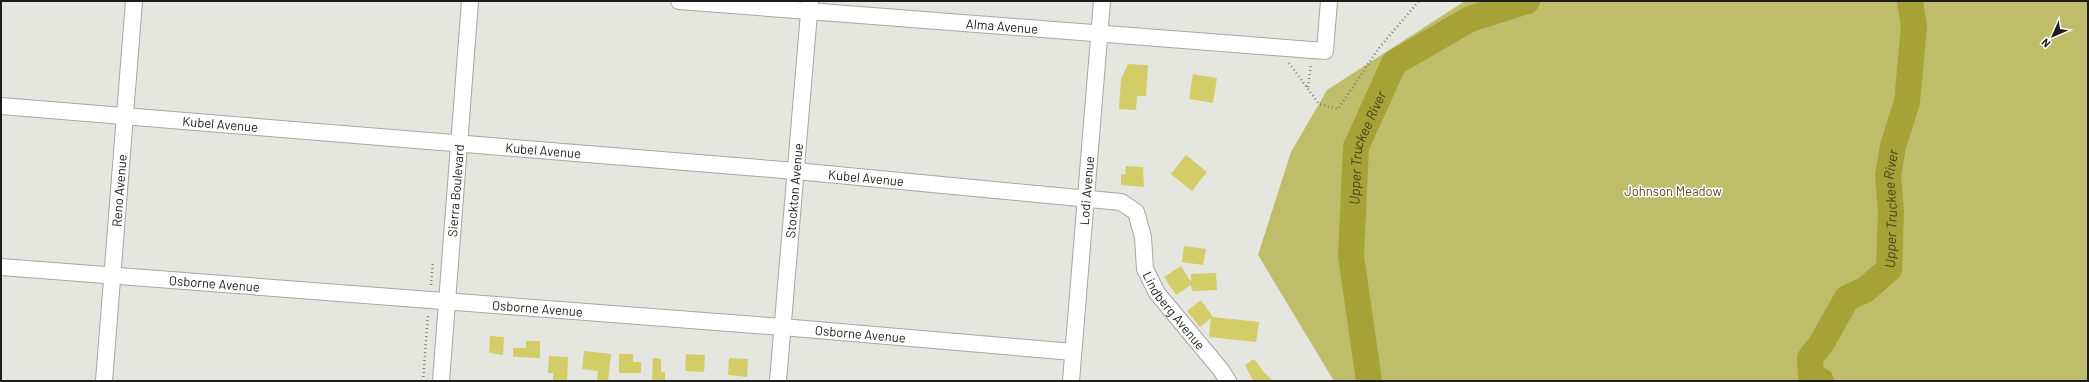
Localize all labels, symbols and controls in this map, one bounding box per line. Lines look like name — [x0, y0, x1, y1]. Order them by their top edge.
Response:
street label: Alma Avenue — [965, 15, 1039, 37]
north arrow — [2033, 16, 2073, 56]
text: N — [2038, 36, 2053, 51]
water label: Upper Truckee River — [1345, 87, 1389, 205]
street label: Kubel Avenue — [182, 113, 259, 135]
street label: Kubel Avenue — [505, 139, 582, 161]
street label: Stockton Avenue — [782, 143, 806, 239]
street label: Sierra Boulevard — [444, 144, 467, 238]
water label: Upper Truckee River — [1879, 147, 1901, 268]
street label: Reno Avenue — [108, 154, 130, 228]
street label: Lodi Avenue — [1076, 156, 1097, 226]
street label: Kubel Avenue — [828, 166, 905, 189]
park label: Johnson Meadow — [1624, 183, 1722, 199]
street label: Lindberg Avenue — [1140, 269, 1209, 353]
street label: Osborne Avenue — [168, 272, 260, 295]
street label: Osborne Avenue — [491, 297, 583, 320]
street label: Osborne Avenue — [814, 322, 907, 346]

